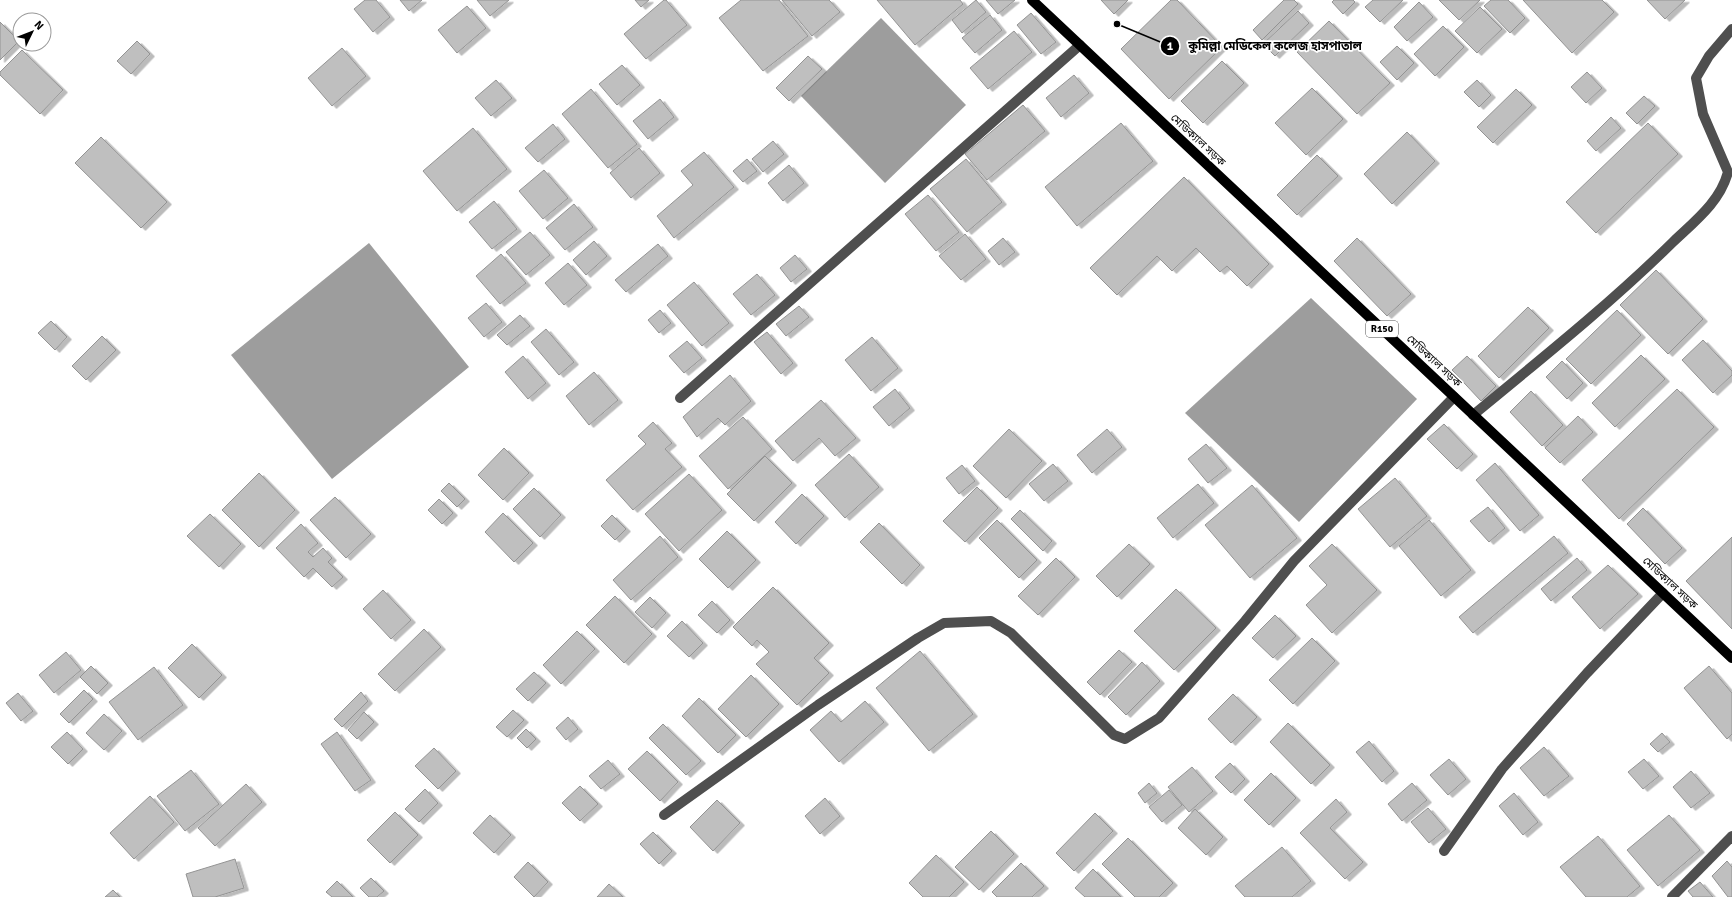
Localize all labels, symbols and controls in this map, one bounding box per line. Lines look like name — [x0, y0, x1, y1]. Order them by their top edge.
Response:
north arrow — [12, 12, 52, 52]
text: N — [32, 18, 46, 33]
callout: কুমিল্লা মেডিকেল কলেজ হাসপাতাল — [1160, 34, 1370, 58]
text: কুমিল্লা মেডিকেল কলেজ হাসপাতাল — [1187, 38, 1363, 54]
text: 1 — [1167, 39, 1174, 54]
street label: মেডিক্যাল সড়ক — [1168, 111, 1228, 169]
road number: R150 — [1366, 321, 1398, 337]
street label: মেডিক্যাল সড়ক — [1404, 332, 1464, 390]
street label: মেডিক্যাল সড়ক — [1640, 554, 1700, 612]

